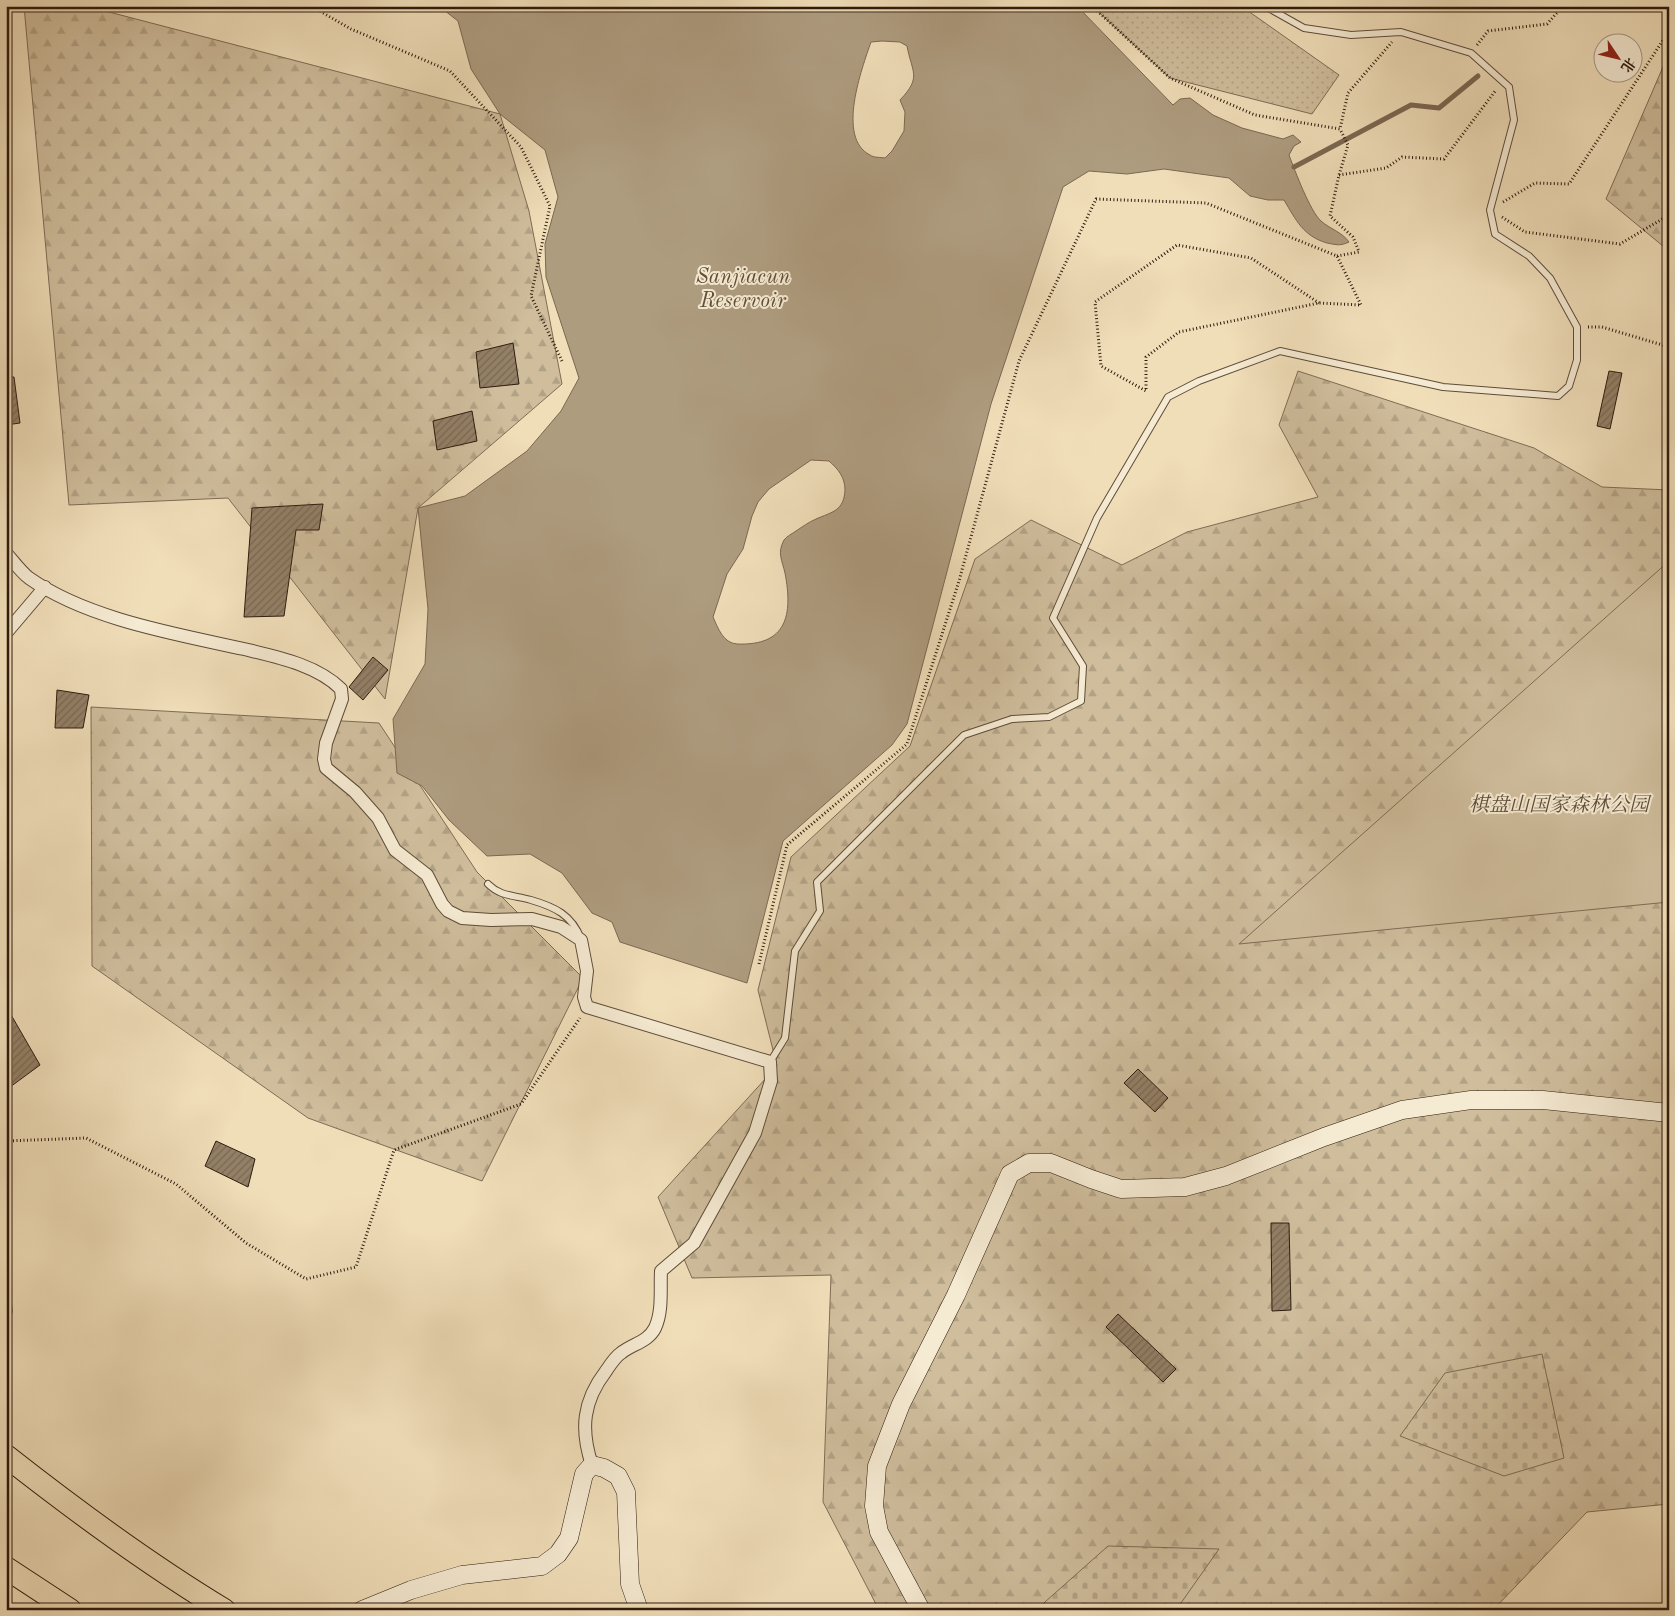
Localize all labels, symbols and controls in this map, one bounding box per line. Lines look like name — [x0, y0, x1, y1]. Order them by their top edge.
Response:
north arrow — [1592, 32, 1642, 82]
text: 北 — [1618, 55, 1638, 75]
water label: Sanjiacun Reservoir — [696, 267, 790, 312]
park label: 棋盘山国家森林公园 — [1469, 794, 1652, 816]

